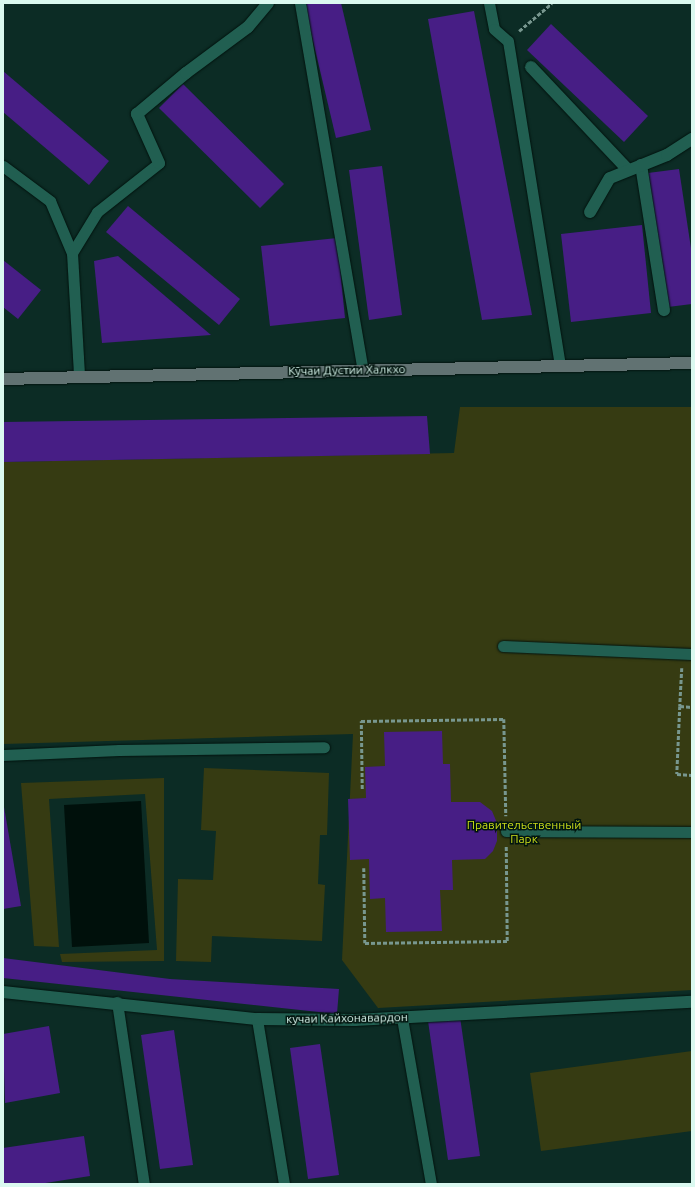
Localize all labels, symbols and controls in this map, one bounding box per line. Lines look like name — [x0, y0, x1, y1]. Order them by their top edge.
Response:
street label: Кӯчаи Дустии Халкхо — [288, 362, 406, 378]
park label: Правительственный Парк — [467, 818, 581, 846]
street label: кучаи Кайхонавардон — [286, 1010, 408, 1026]

